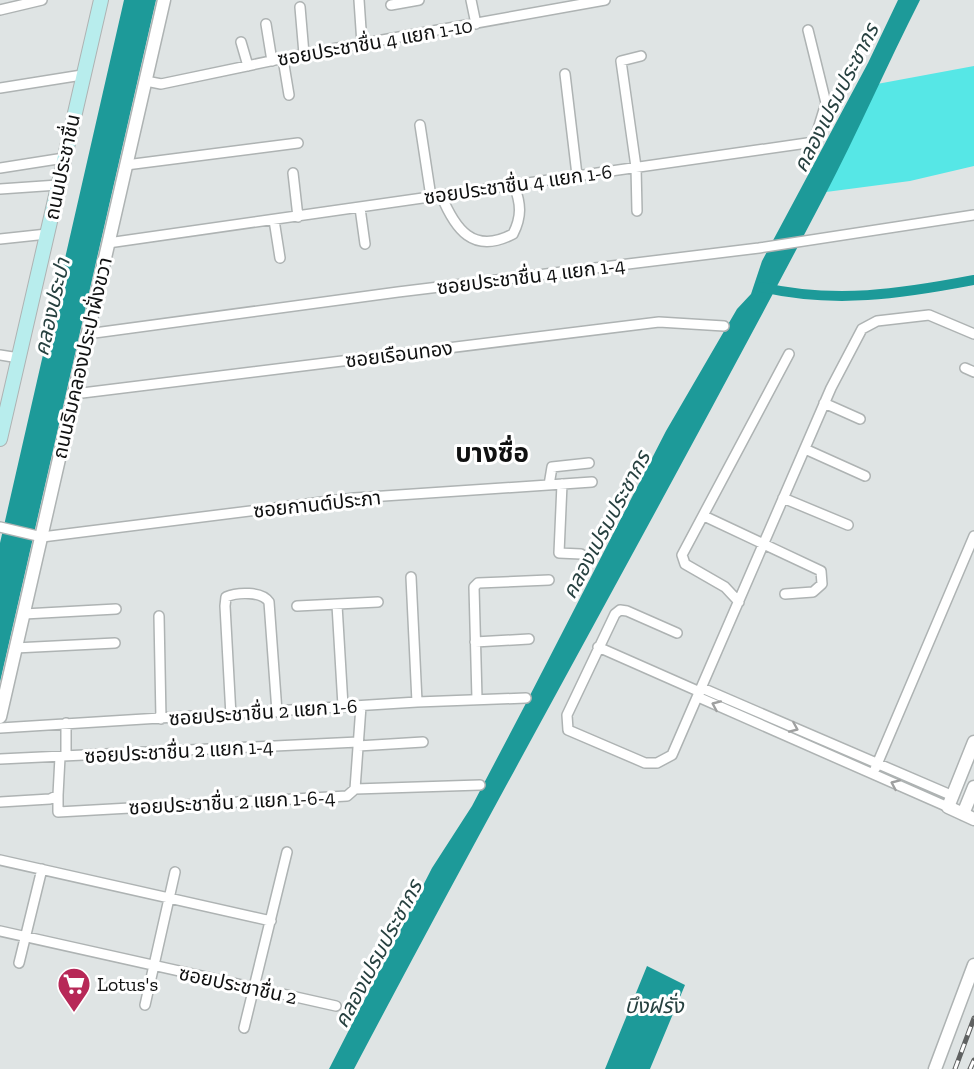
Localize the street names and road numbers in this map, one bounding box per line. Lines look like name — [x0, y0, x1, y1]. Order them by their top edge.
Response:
street label: ซอยประชาชื่น 4 แยก 1-10 — [275, 11, 474, 71]
street label: ถนนประชาชื่น — [37, 111, 85, 222]
street label: ซอยประชาชื่น 4 แยก 1-6 — [422, 157, 614, 209]
street label: ซอยประชาชื่น 4 แยก 1-4 — [435, 251, 627, 299]
street label: ถนนริมคลองประปาฝั่งขวา — [46, 255, 117, 461]
street label: ซอยเรือนทอง — [344, 336, 454, 372]
street label: ซอยกานต์ประภา — [252, 485, 382, 523]
street label: ซอยประชาชื่น 2 แยก 1-6 — [168, 691, 358, 731]
street label: ซอยประชาชื่น 2 แยก 1-4 — [84, 732, 274, 768]
street label: ซอยประชาชื่น 2 แยก 1-6-4 — [128, 783, 336, 819]
street label: ซอยประชาชื่น 2 — [177, 959, 300, 1009]

